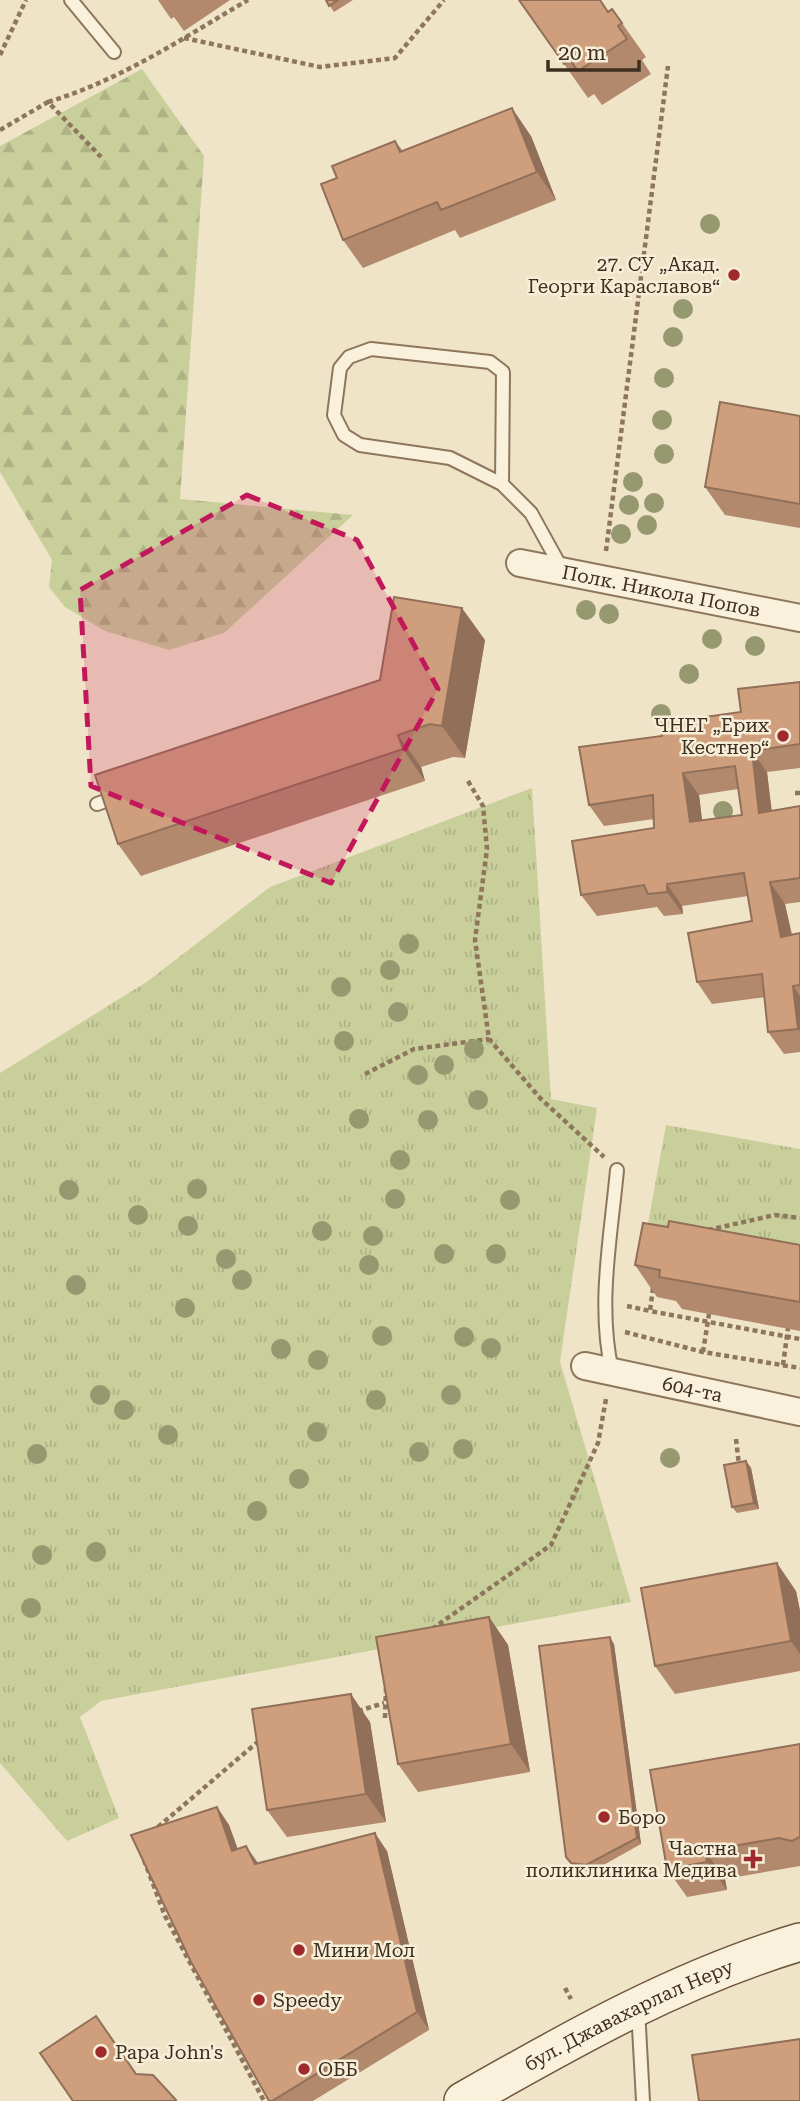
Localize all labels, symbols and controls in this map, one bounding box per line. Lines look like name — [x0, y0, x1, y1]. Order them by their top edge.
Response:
scale bar — [548, 28, 639, 72]
text: 20 m — [558, 41, 606, 65]
place label: 27. СУ „Акад. Георги Караславов“ — [528, 253, 720, 298]
marker: 27. СУ „Акад. Георги Караславов“ — [726, 267, 742, 283]
street label: Полк. Никола Попов — [560, 560, 762, 621]
place label: ЧНЕГ „Ерих Кестнер“ — [654, 714, 769, 759]
marker: ЧНЕГ „Ерих Кестнер“ — [775, 728, 791, 744]
street label: 604-та — [660, 1371, 725, 1407]
place label: Боро — [618, 1806, 666, 1829]
marker: Боро — [596, 1809, 612, 1825]
place label: Частна поликлиника Медива — [526, 1837, 738, 1882]
marker: Частна поликлиника Медива — [743, 1849, 763, 1869]
place label: Мини Мол — [313, 1939, 415, 1962]
marker: Мини Мол — [291, 1942, 307, 1958]
street label: бул. Джавахарлал Неру — [520, 1954, 737, 2076]
place label: Speedy — [273, 1989, 342, 2012]
marker: Speedy — [251, 1992, 267, 2008]
place label: Papa John's — [115, 2041, 223, 2064]
marker: Papa John's — [93, 2044, 109, 2060]
place label: ОББ — [318, 2058, 358, 2081]
marker: ОББ — [296, 2061, 312, 2077]

